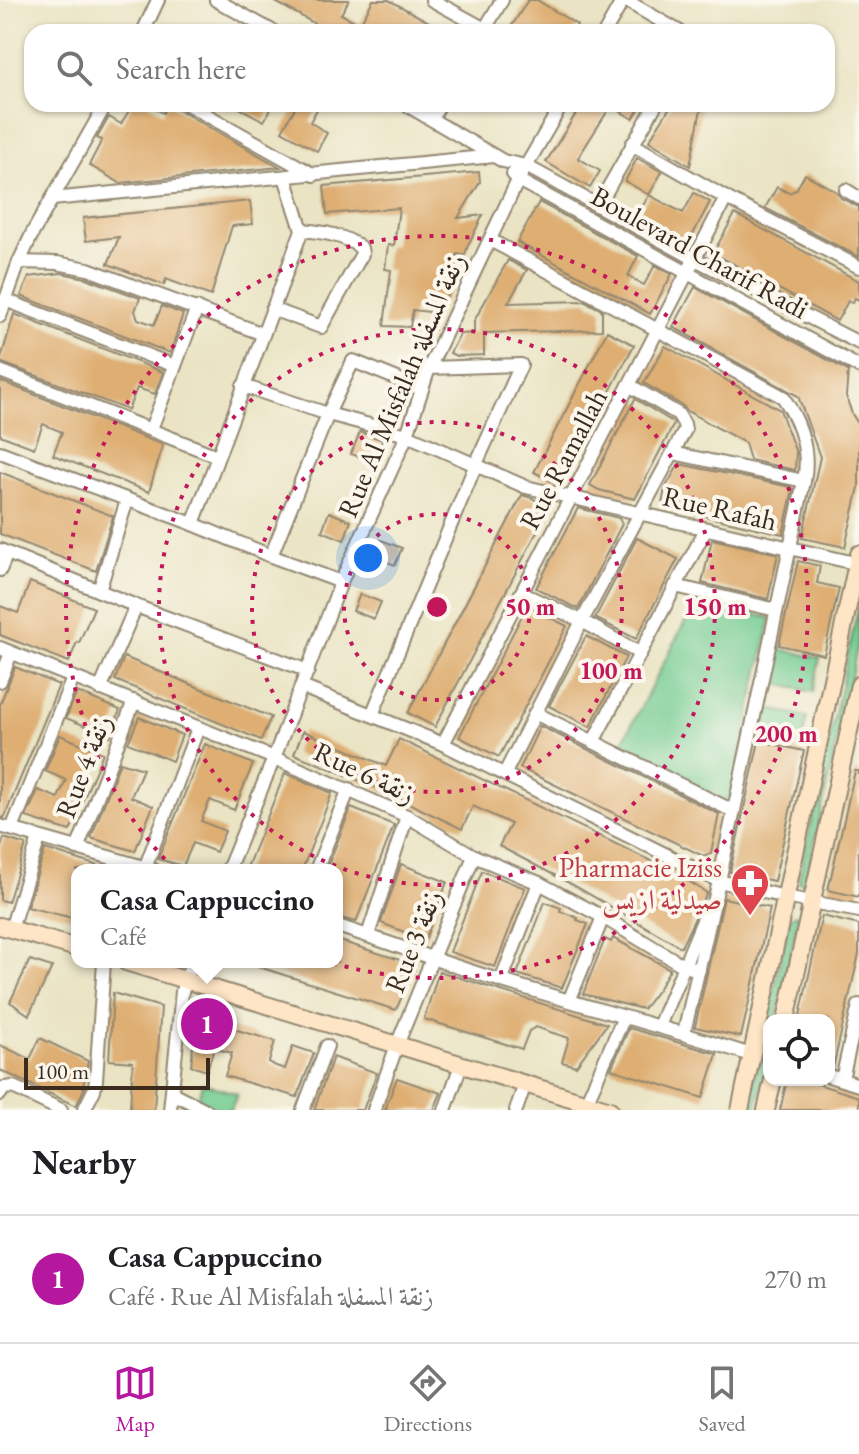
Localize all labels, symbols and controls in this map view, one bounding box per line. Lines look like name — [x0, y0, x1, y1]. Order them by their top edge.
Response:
search box — [24, 24, 835, 112]
icon: search — [52, 46, 96, 90]
text: Search here — [116, 49, 246, 88]
street label: Boulevard Charif Radi — [585, 177, 815, 327]
street label: Rue Al Misfalah زنقة المسفلة — [329, 247, 473, 523]
street label: Rue Ramallah — [511, 382, 615, 536]
street label: Rue Rafah — [659, 477, 781, 539]
your location — [348, 538, 388, 578]
text: 50 m — [505, 591, 555, 622]
text: 150 m — [683, 591, 747, 622]
centre of rings — [423, 593, 451, 621]
text: 100 m — [579, 655, 643, 686]
street label: Rue 4 زنقة — [47, 709, 119, 823]
text: 200 m — [754, 718, 818, 749]
street label: Rue 6 زنقة — [308, 733, 422, 811]
place label: Pharmacie Iziss صيدلية ازيس — [559, 849, 722, 918]
pharmacy icon: Pharmacie Iziss صيدلية ازيس — [729, 862, 771, 917]
popup — [71, 864, 343, 968]
text: Casa Cappuccino — [100, 880, 314, 919]
street label: Rue 3 زنقة — [376, 884, 450, 998]
text: Café — [100, 919, 146, 953]
pin: 1 — [181, 994, 233, 1054]
map controls — [763, 1014, 835, 1086]
button: locate — [763, 1014, 835, 1086]
scale bar — [24, 1054, 210, 1090]
text: 100 m — [36, 1057, 89, 1086]
text: Nearby — [32, 1140, 136, 1184]
text: Casa Cappuccino — [108, 1237, 322, 1276]
text: 1 — [51, 1262, 65, 1296]
text: 270 m — [764, 1262, 827, 1296]
text: Café · Rue Al Misfalah زنقة المسفلة — [108, 1279, 434, 1313]
tab: Map — [113, 1361, 157, 1438]
tab: Directions — [384, 1361, 472, 1438]
tab: Saved — [699, 1361, 746, 1438]

